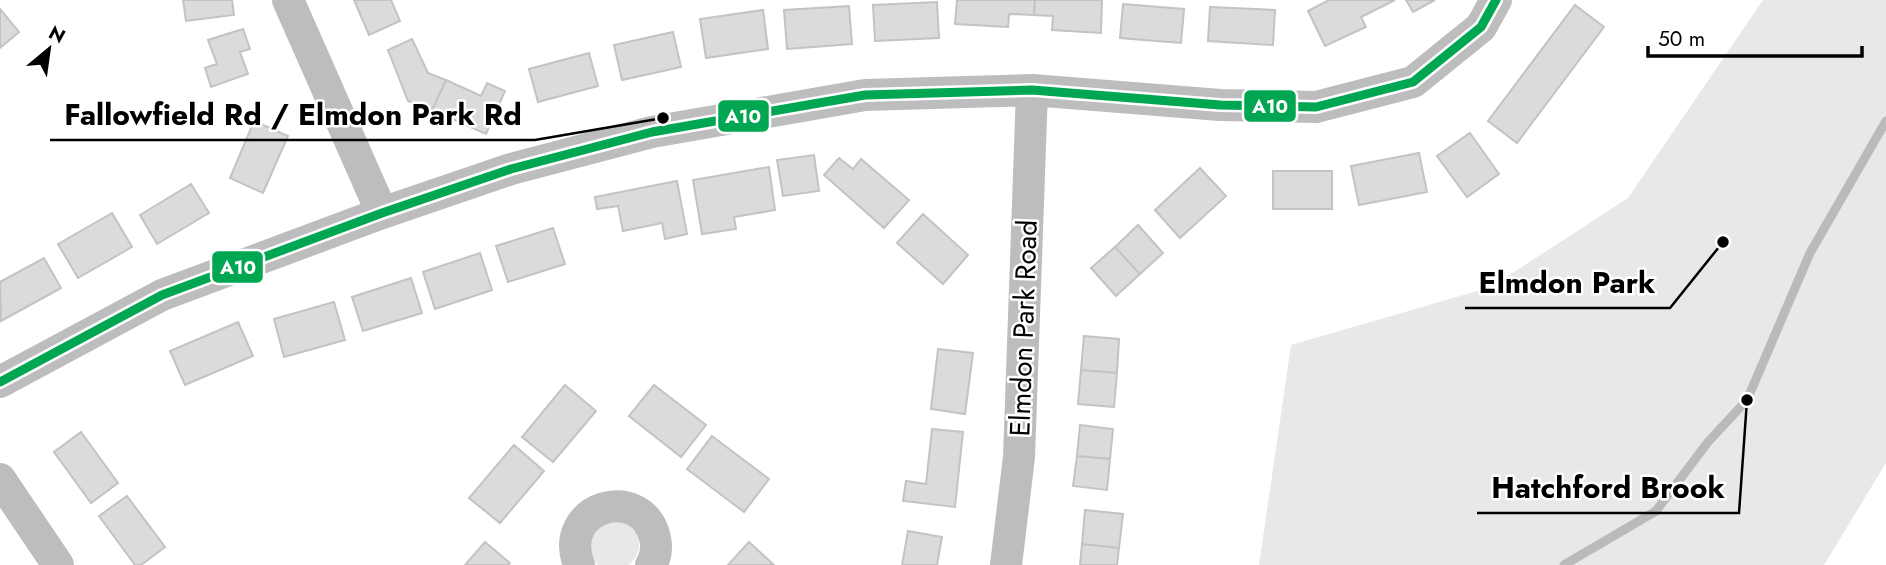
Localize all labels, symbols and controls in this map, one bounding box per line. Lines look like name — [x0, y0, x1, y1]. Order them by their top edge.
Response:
north arrow — [14, 14, 84, 84]
scale bar — [1648, 14, 1862, 58]
text: N — [44, 19, 70, 50]
text: 50 m — [1658, 24, 1705, 54]
callout: Fallowfield Rd / Elmdon Park Rd — [50, 89, 535, 140]
line badge: A10 — [1243, 89, 1297, 123]
text: Fallowfield Rd / Elmdon Park Rd — [64, 93, 522, 136]
text: A10 — [1251, 93, 1288, 120]
line badge: A10 — [717, 99, 770, 133]
text: A10 — [724, 103, 761, 130]
street label: Elmdon Park Road — [999, 219, 1048, 437]
line badge: A10 — [211, 250, 264, 284]
text: A10 — [219, 254, 256, 281]
callout: Elmdon Park — [1465, 257, 1670, 308]
text: Elmdon Park — [1479, 261, 1656, 304]
callout: Hatchford Brook — [1477, 462, 1739, 513]
text: Hatchford Brook — [1491, 466, 1725, 509]

